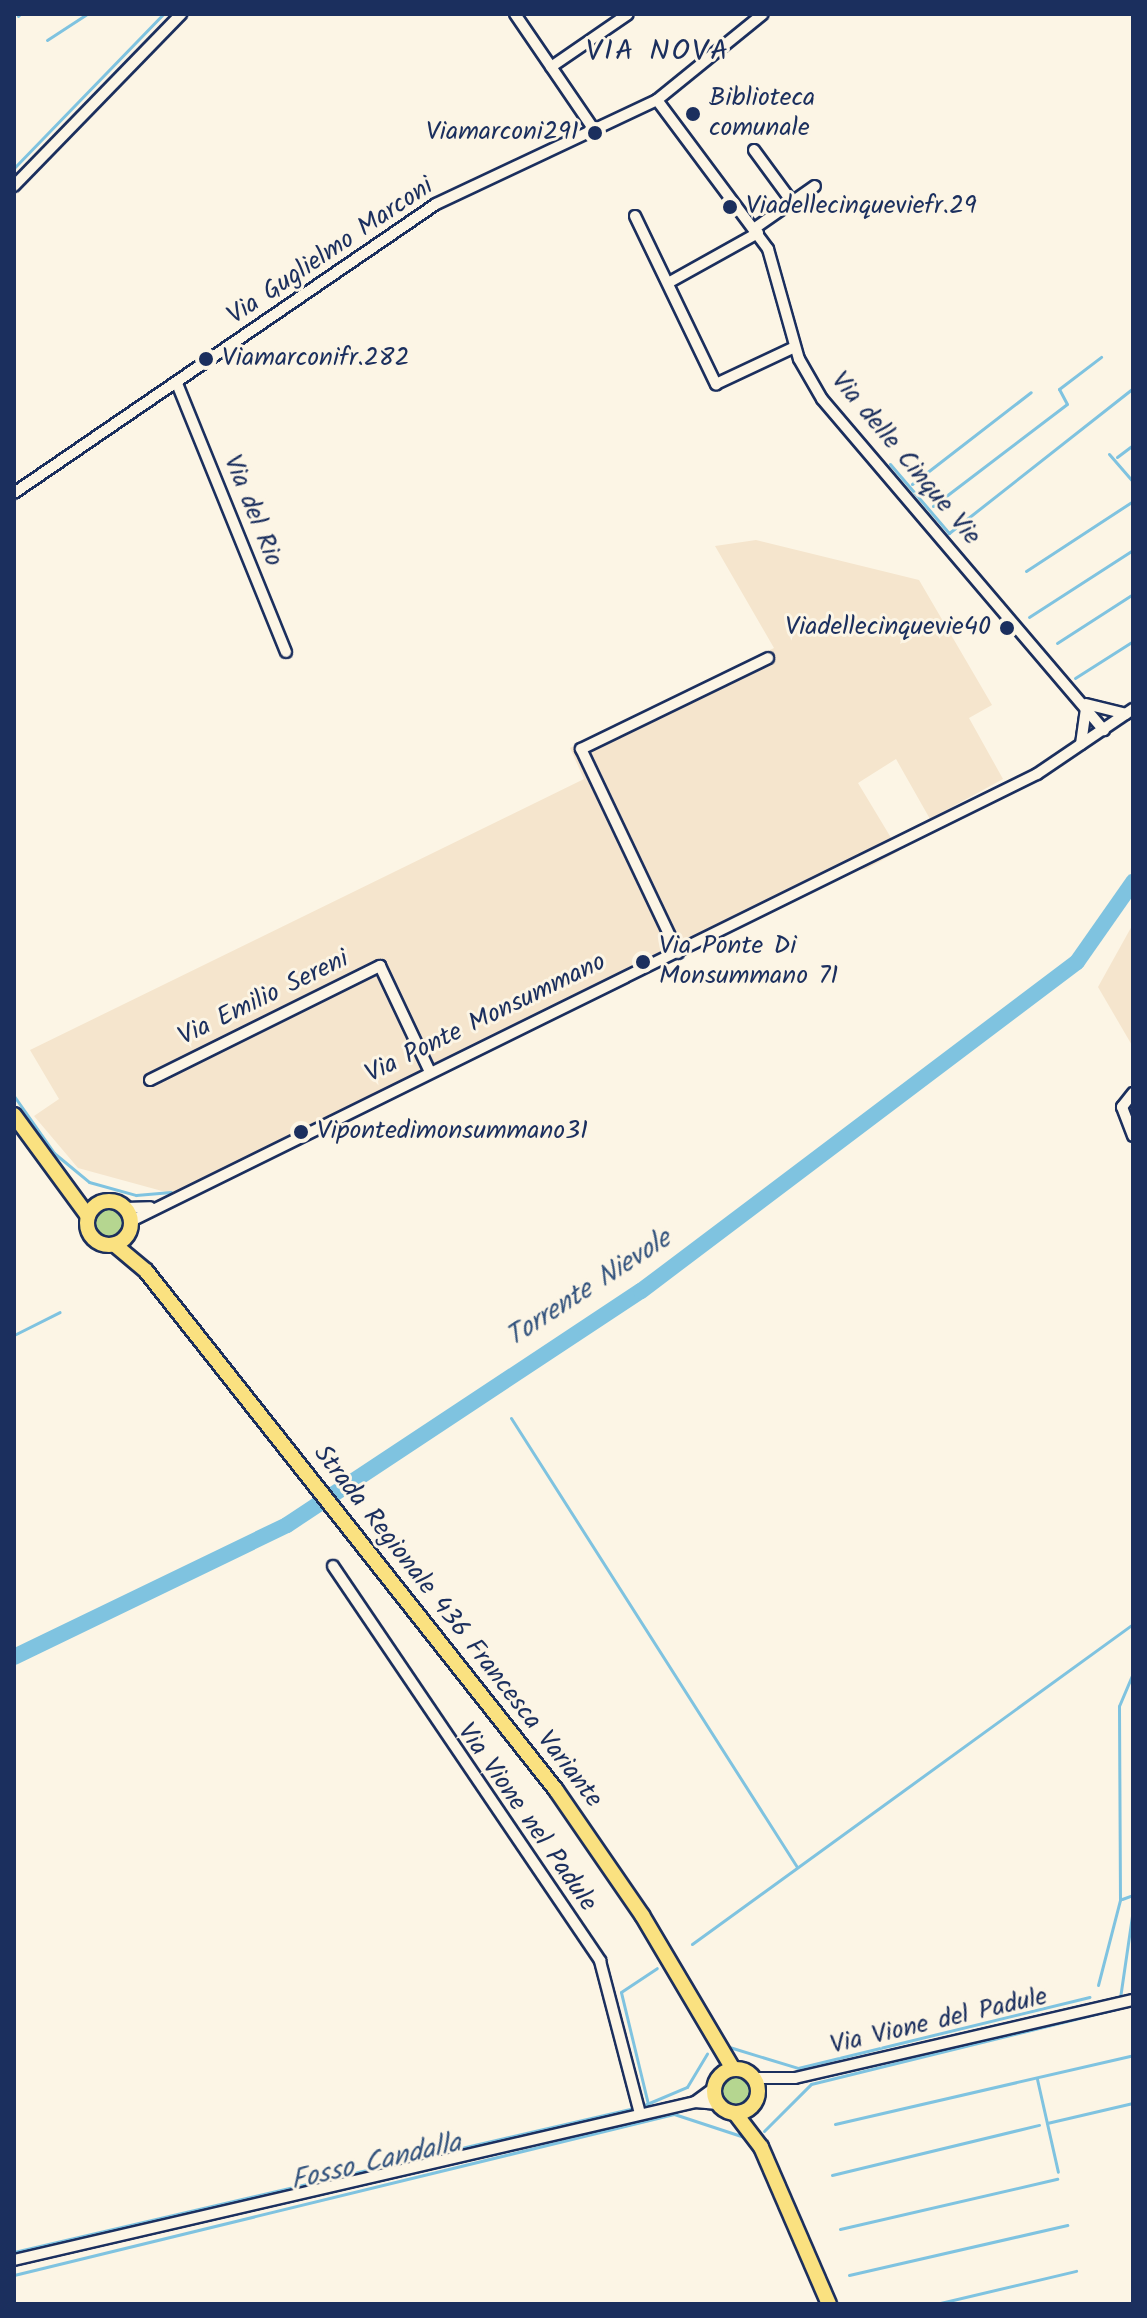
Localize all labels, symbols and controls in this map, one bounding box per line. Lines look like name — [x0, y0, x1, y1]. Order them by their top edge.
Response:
district label: VIA NOVA — [586, 34, 730, 70]
place label: Biblioteca comunale — [709, 83, 815, 144]
marker: Biblioteca comunale — [684, 105, 702, 123]
place label: Viamarconi291 — [426, 117, 579, 149]
marker: Viamarconi291 — [586, 124, 604, 142]
street label: Via Guglielmo Marconi — [222, 172, 440, 332]
place label: Viadellecinqueviefr.29 — [746, 191, 977, 223]
marker: Viadellecinqueviefr.29 — [721, 198, 739, 216]
place label: Viamarconifr.282 — [222, 343, 410, 375]
marker: Viamarconifr.282 — [197, 350, 215, 368]
street label: Via delle Cinque Vie — [823, 366, 987, 552]
street label: Via del Rio — [216, 451, 288, 571]
place label: Viadellecinquevie40 — [785, 612, 991, 644]
marker: Viadellecinquevie40 — [998, 619, 1016, 637]
place label: Via Ponte Di Monsummano 71 — [659, 931, 839, 992]
street label: Via Emilio Sereni — [174, 944, 354, 1054]
street label: Via Ponte Monsummano — [361, 947, 611, 1091]
marker: Via Ponte Di Monsummano 71 — [634, 953, 652, 971]
place label: Vipontedimonsummano31 — [317, 1116, 588, 1148]
marker: Vipontedimonsummano31 — [292, 1123, 310, 1141]
water label: Torrente Nievole — [500, 1223, 678, 1355]
street label: Strada Regionale 436 Francesca Variante — [306, 1440, 608, 1814]
street label: Via Vione nel Padule — [449, 1718, 603, 1918]
street label: Via Vione del Padule — [827, 1982, 1051, 2062]
water label: Fosso Candalla — [288, 2127, 464, 2199]

